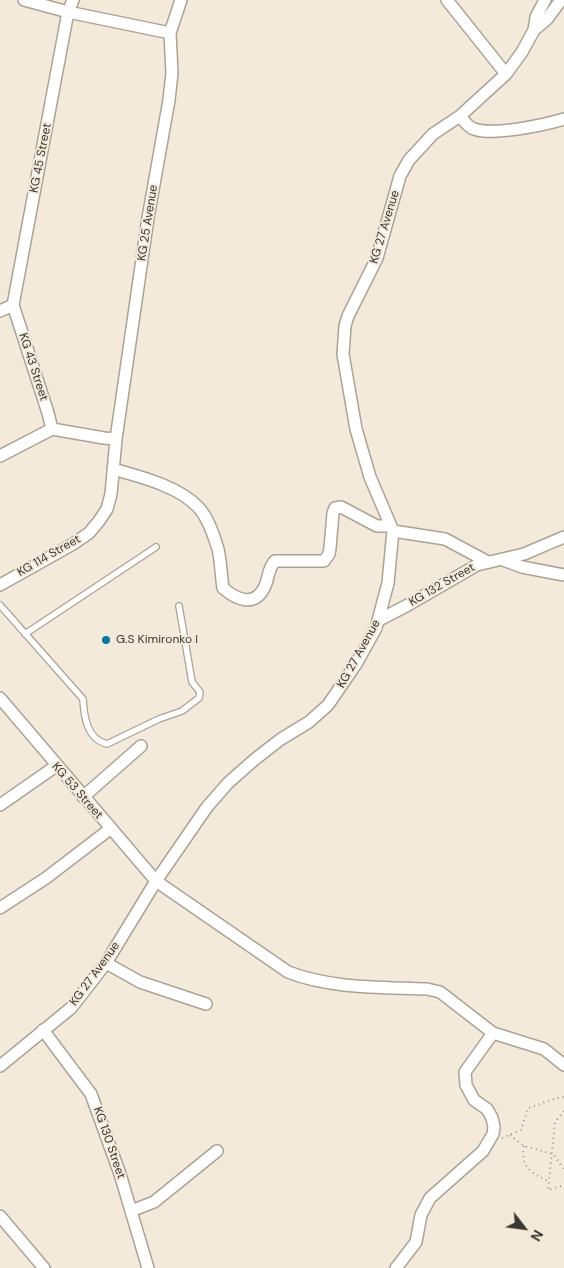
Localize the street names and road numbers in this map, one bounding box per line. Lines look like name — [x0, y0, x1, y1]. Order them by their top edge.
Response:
street label: KG 45 Street — [27, 122, 55, 194]
street label: KG 25 Avenue — [135, 184, 161, 262]
street label: KG 27 Avenue — [367, 189, 403, 265]
street label: KG 43 Street — [15, 331, 51, 403]
street label: KG 114 Street — [15, 532, 83, 580]
street label: KG 132 Street — [406, 560, 478, 610]
street label: KG 27 Avenue — [334, 617, 384, 691]
street label: KG 53 Street — [48, 760, 106, 822]
street label: KG 27 Avenue — [67, 939, 123, 1009]
street label: KG 130 Street — [90, 1105, 128, 1181]

